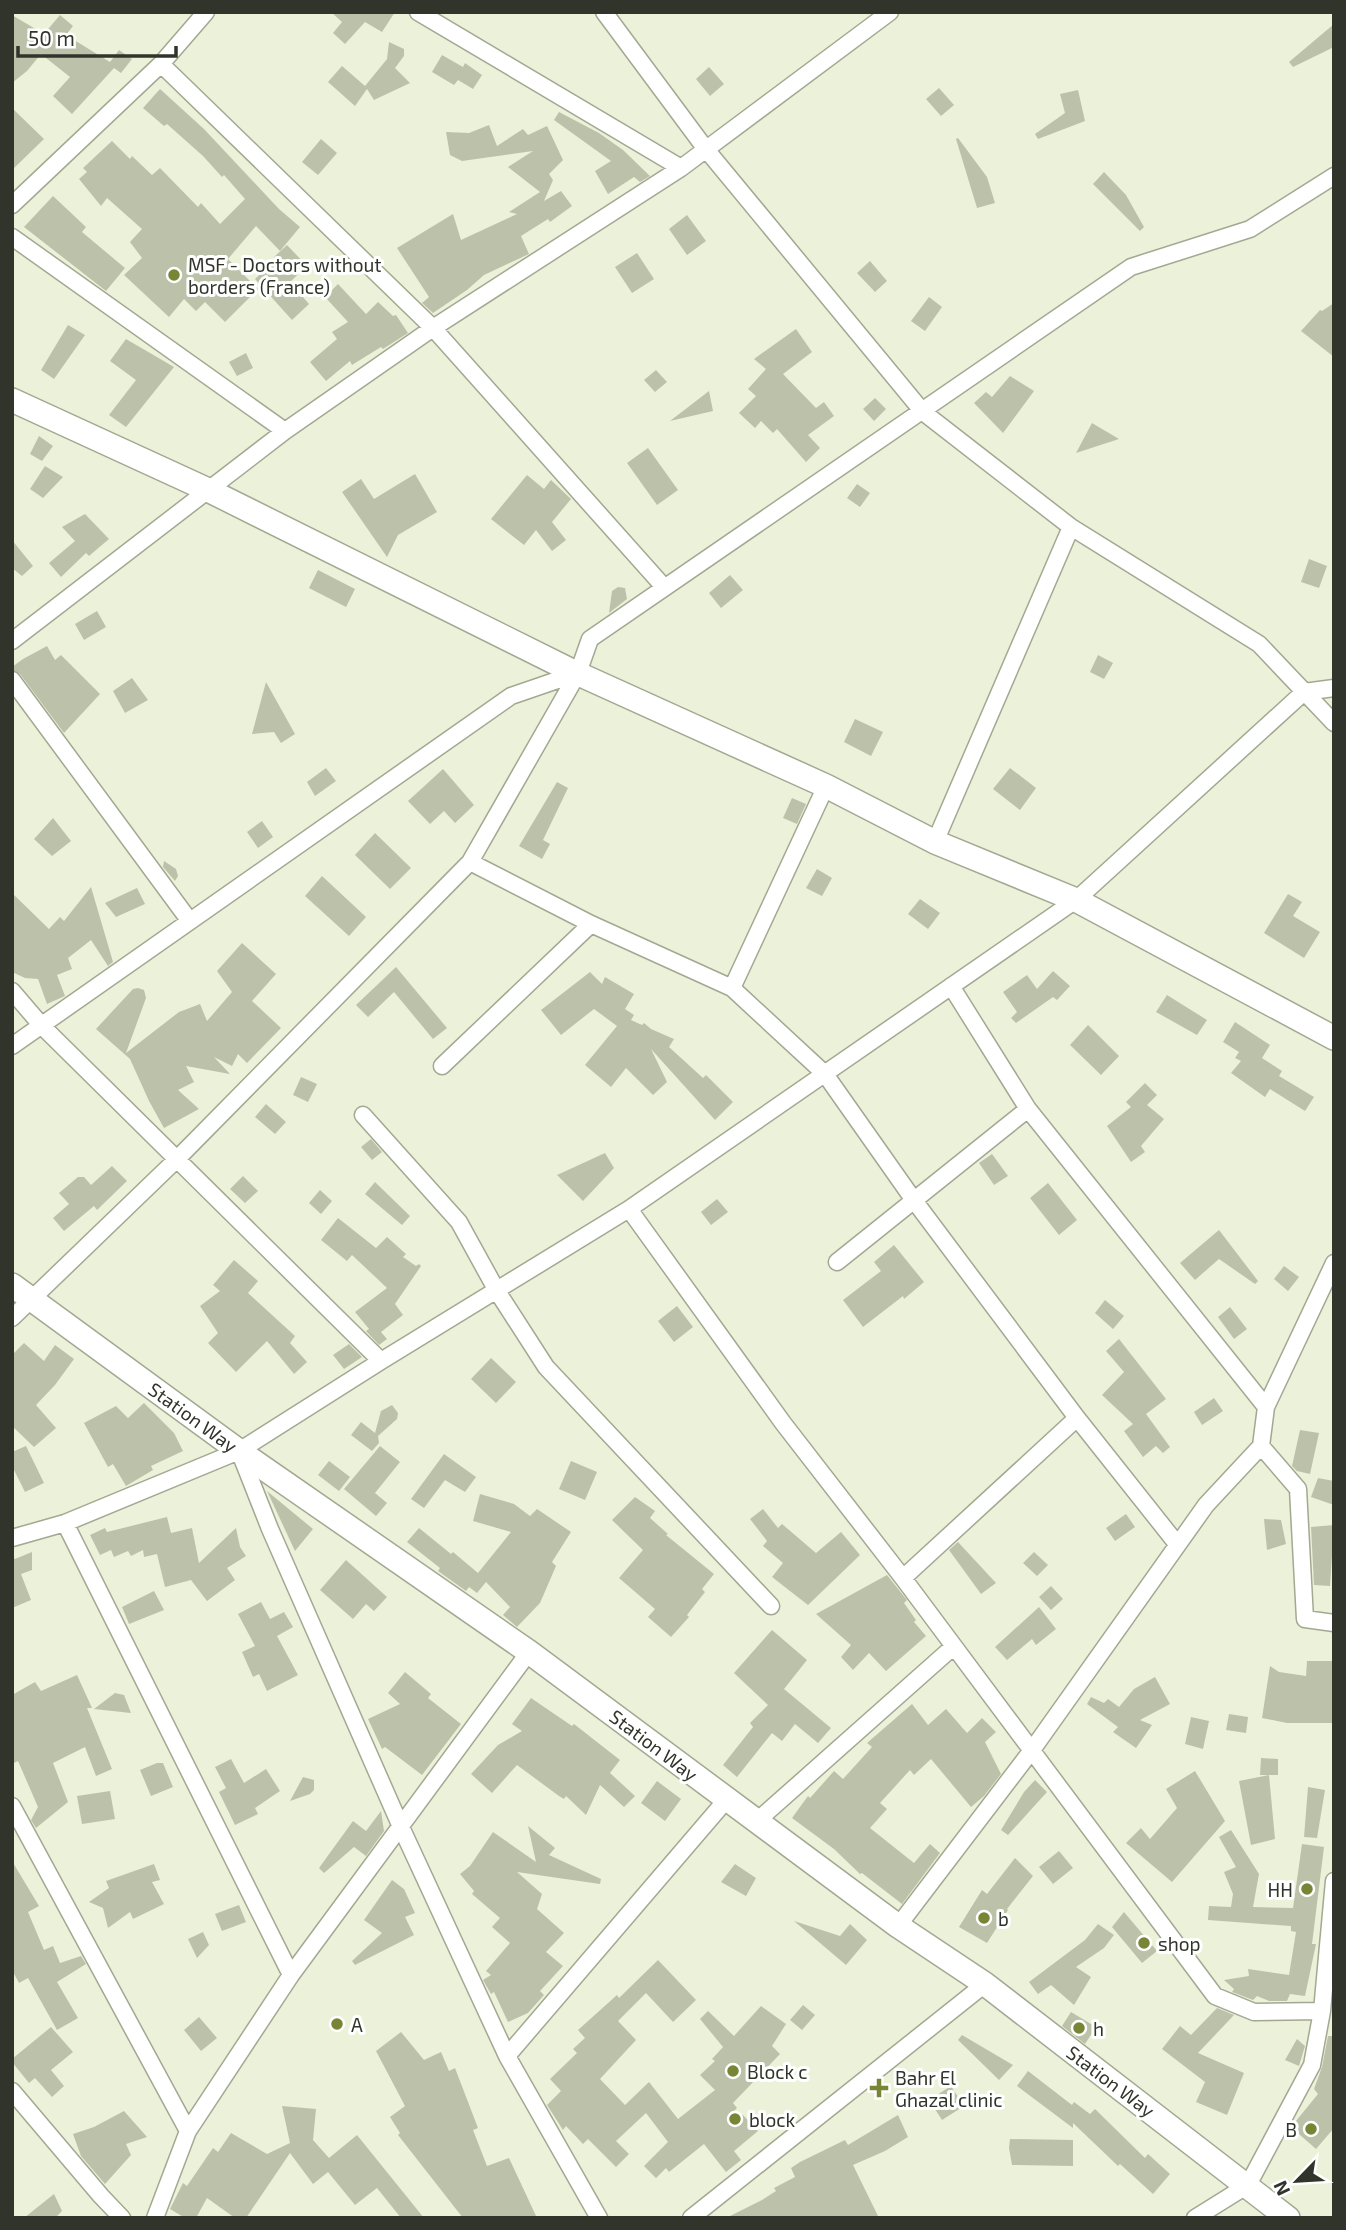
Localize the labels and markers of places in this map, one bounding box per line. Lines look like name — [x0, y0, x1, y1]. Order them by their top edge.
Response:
place label: MSF - Doctors without borders (France) — [188, 253, 382, 298]
marker: MSF - Doctors without borders (France) — [166, 267, 182, 283]
place label: HH — [1268, 1878, 1293, 1901]
marker: HH — [1299, 1881, 1315, 1897]
place label: b — [998, 1907, 1009, 1930]
marker: b — [976, 1910, 992, 1926]
place label: shop — [1158, 1932, 1201, 1955]
marker: shop — [1136, 1935, 1152, 1951]
place label: A — [351, 2013, 363, 2036]
marker: A — [329, 2016, 345, 2032]
place label: h — [1093, 2017, 1104, 2040]
marker: h — [1071, 2020, 1087, 2036]
place label: Block c — [747, 2060, 808, 2083]
marker: Block c — [725, 2063, 741, 2079]
place label: Bahr El Ghazal clinic — [895, 2066, 1003, 2111]
marker: Bahr El Ghazal clinic — [869, 2078, 889, 2098]
place label: block — [749, 2108, 796, 2131]
marker: block — [727, 2111, 743, 2127]
place label: B — [1285, 2118, 1297, 2141]
marker: B — [1303, 2121, 1319, 2137]

